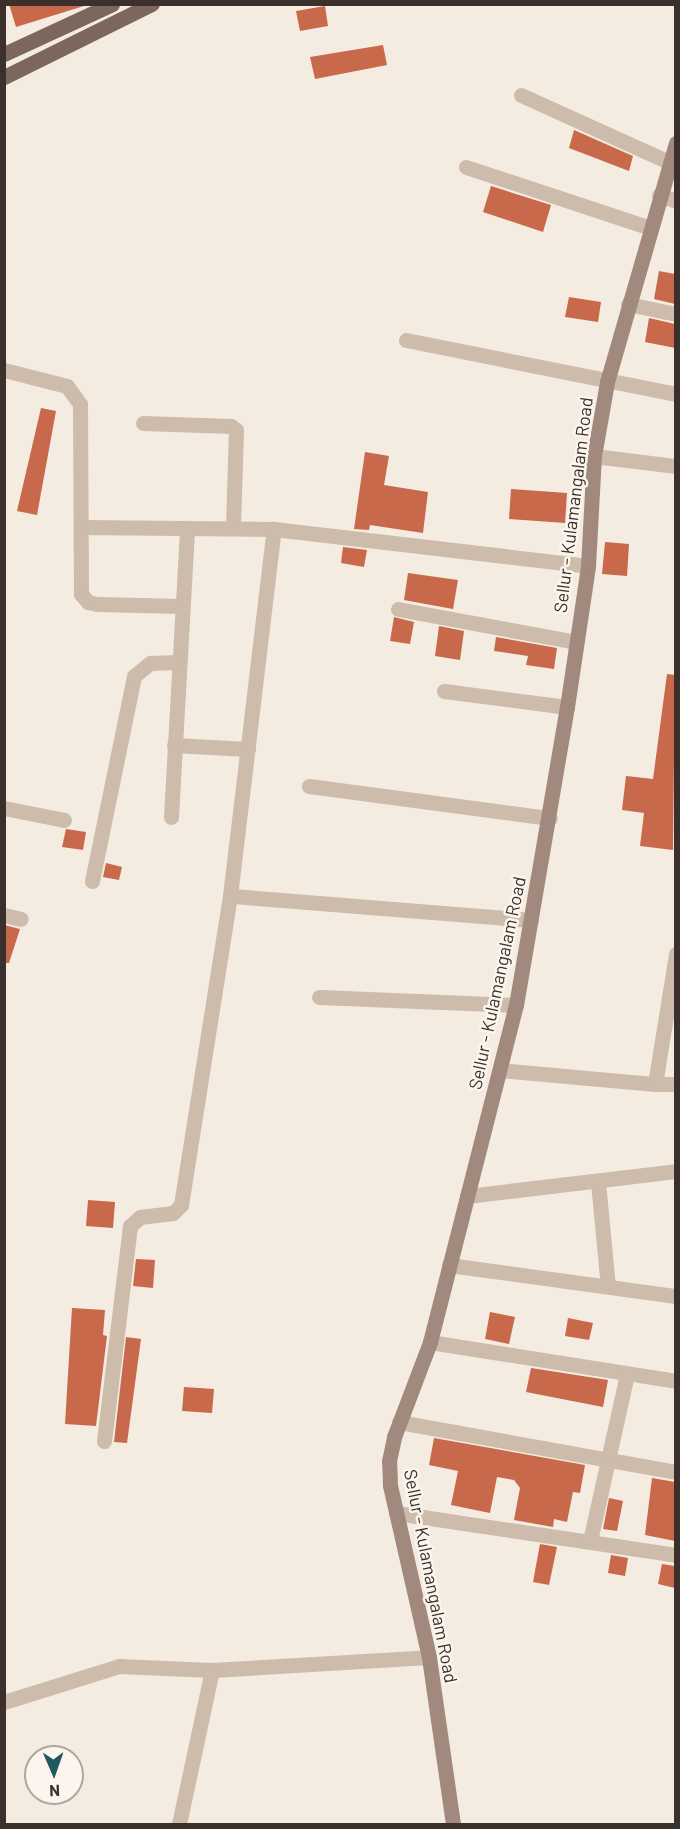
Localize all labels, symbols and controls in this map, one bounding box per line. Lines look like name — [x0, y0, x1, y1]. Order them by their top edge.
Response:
street label: Sellur - Kulamangalam Road — [549, 396, 597, 614]
street label: Sellur - Kulamangalam Road — [464, 875, 530, 1091]
street label: Sellur - Kulamangalam Road — [400, 1467, 462, 1685]
north arrow — [24, 1745, 84, 1805]
text: N — [49, 1782, 60, 1801]

